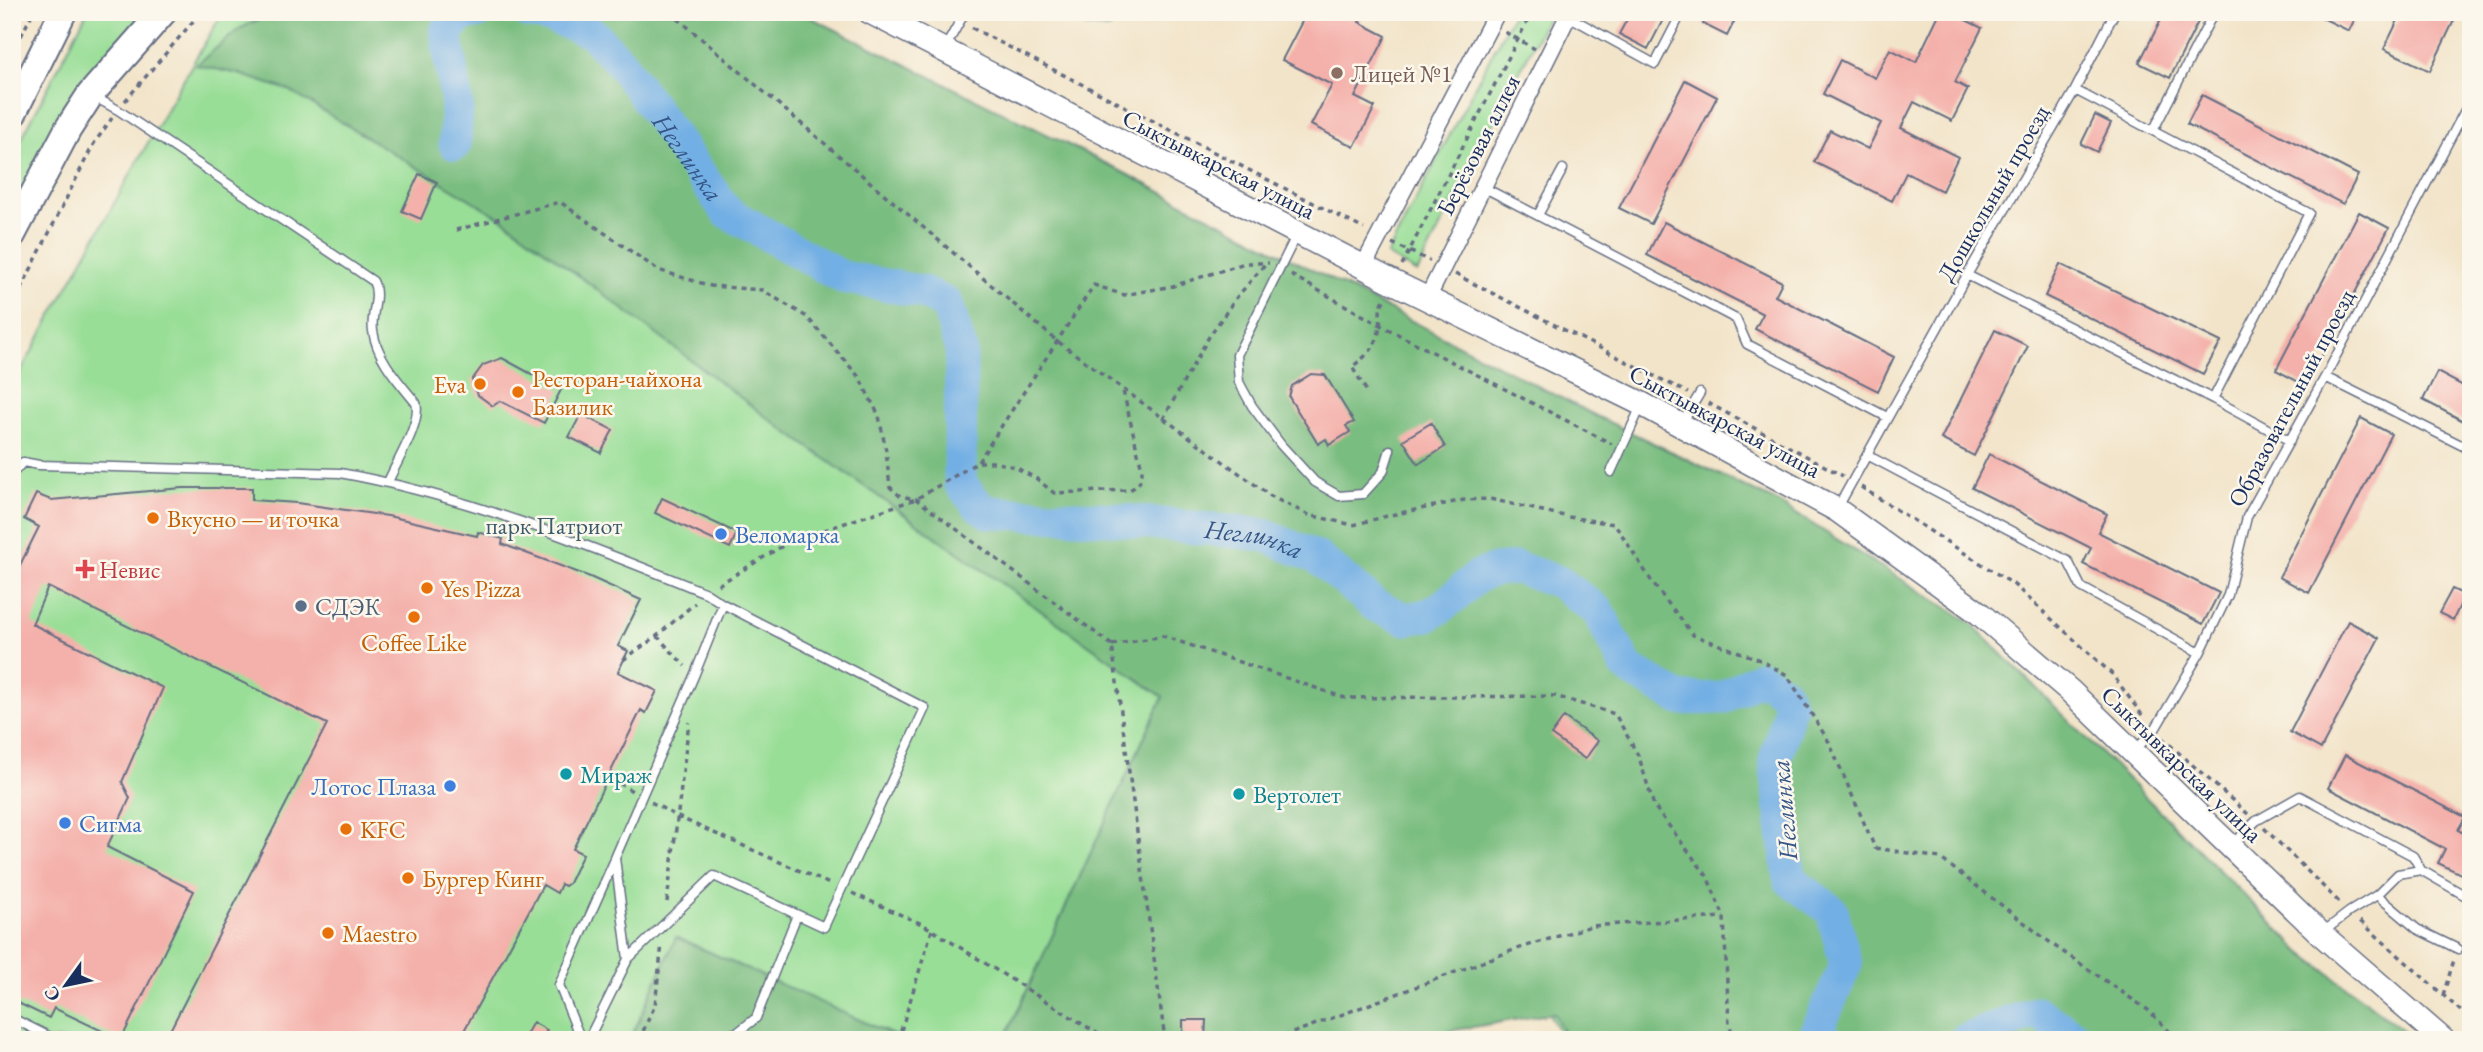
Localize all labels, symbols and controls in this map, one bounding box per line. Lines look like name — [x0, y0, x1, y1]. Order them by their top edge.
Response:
place label: Лицей №1 — [1351, 58, 1452, 89]
marker: Лицей №1 — [1329, 65, 1345, 81]
street label: Берёзовая аллея — [1429, 69, 1527, 221]
street label: Дошкольный проезд — [1930, 99, 2056, 287]
street label: Сыктывкарская улица — [1117, 102, 1321, 226]
water label: Неглинка — [644, 106, 731, 208]
street label: Образовательный проезд — [2221, 284, 2362, 512]
street label: Сыктывкарская улица — [1624, 357, 1827, 485]
place label: Ресторан-чайхона Базилик — [532, 363, 702, 422]
place label: Eva — [433, 369, 466, 400]
marker: Eva — [472, 376, 488, 392]
marker: Ресторан-чайхона Базилик — [510, 384, 526, 400]
place label: Вкусно — и точка — [167, 503, 340, 534]
marker: Вкусно — и точка — [145, 510, 161, 526]
park label: парк Патриот — [486, 510, 622, 541]
water label: Неглинка — [1202, 512, 1309, 567]
place label: Веломарка — [735, 519, 840, 550]
marker: Веломарка — [713, 526, 729, 542]
place label: Невис — [99, 554, 160, 585]
marker: Невис — [77, 561, 93, 577]
place label: Yes Pizza — [441, 573, 522, 604]
marker: Yes Pizza — [419, 580, 435, 596]
place label: СДЭК — [315, 591, 381, 622]
marker: СДЭК — [293, 598, 309, 614]
marker: Coffee Like — [406, 609, 422, 625]
place label: Coffee Like — [361, 627, 467, 658]
street label: Сыктывкарская улица — [2095, 679, 2270, 849]
water label: Неглинка — [1763, 758, 1805, 863]
place label: Мираж — [580, 759, 652, 790]
marker: Мираж — [558, 766, 574, 782]
place label: Лотос Плаза — [311, 771, 436, 802]
marker: Лотос Плаза — [442, 778, 458, 794]
place label: Вертолет — [1253, 779, 1341, 810]
marker: Вертолет — [1231, 786, 1247, 802]
place label: Сигма — [79, 808, 142, 839]
place label: KFC — [360, 814, 406, 845]
marker: Сигма — [57, 815, 73, 831]
marker: KFC — [338, 821, 354, 837]
place label: Бургер Кинг — [422, 863, 544, 894]
marker: Бургер Кинг — [400, 870, 416, 886]
place label: Maestro — [342, 918, 417, 949]
marker: Maestro — [320, 925, 336, 941]
north arrow — [32, 950, 102, 1020]
text: С — [38, 982, 66, 1006]

